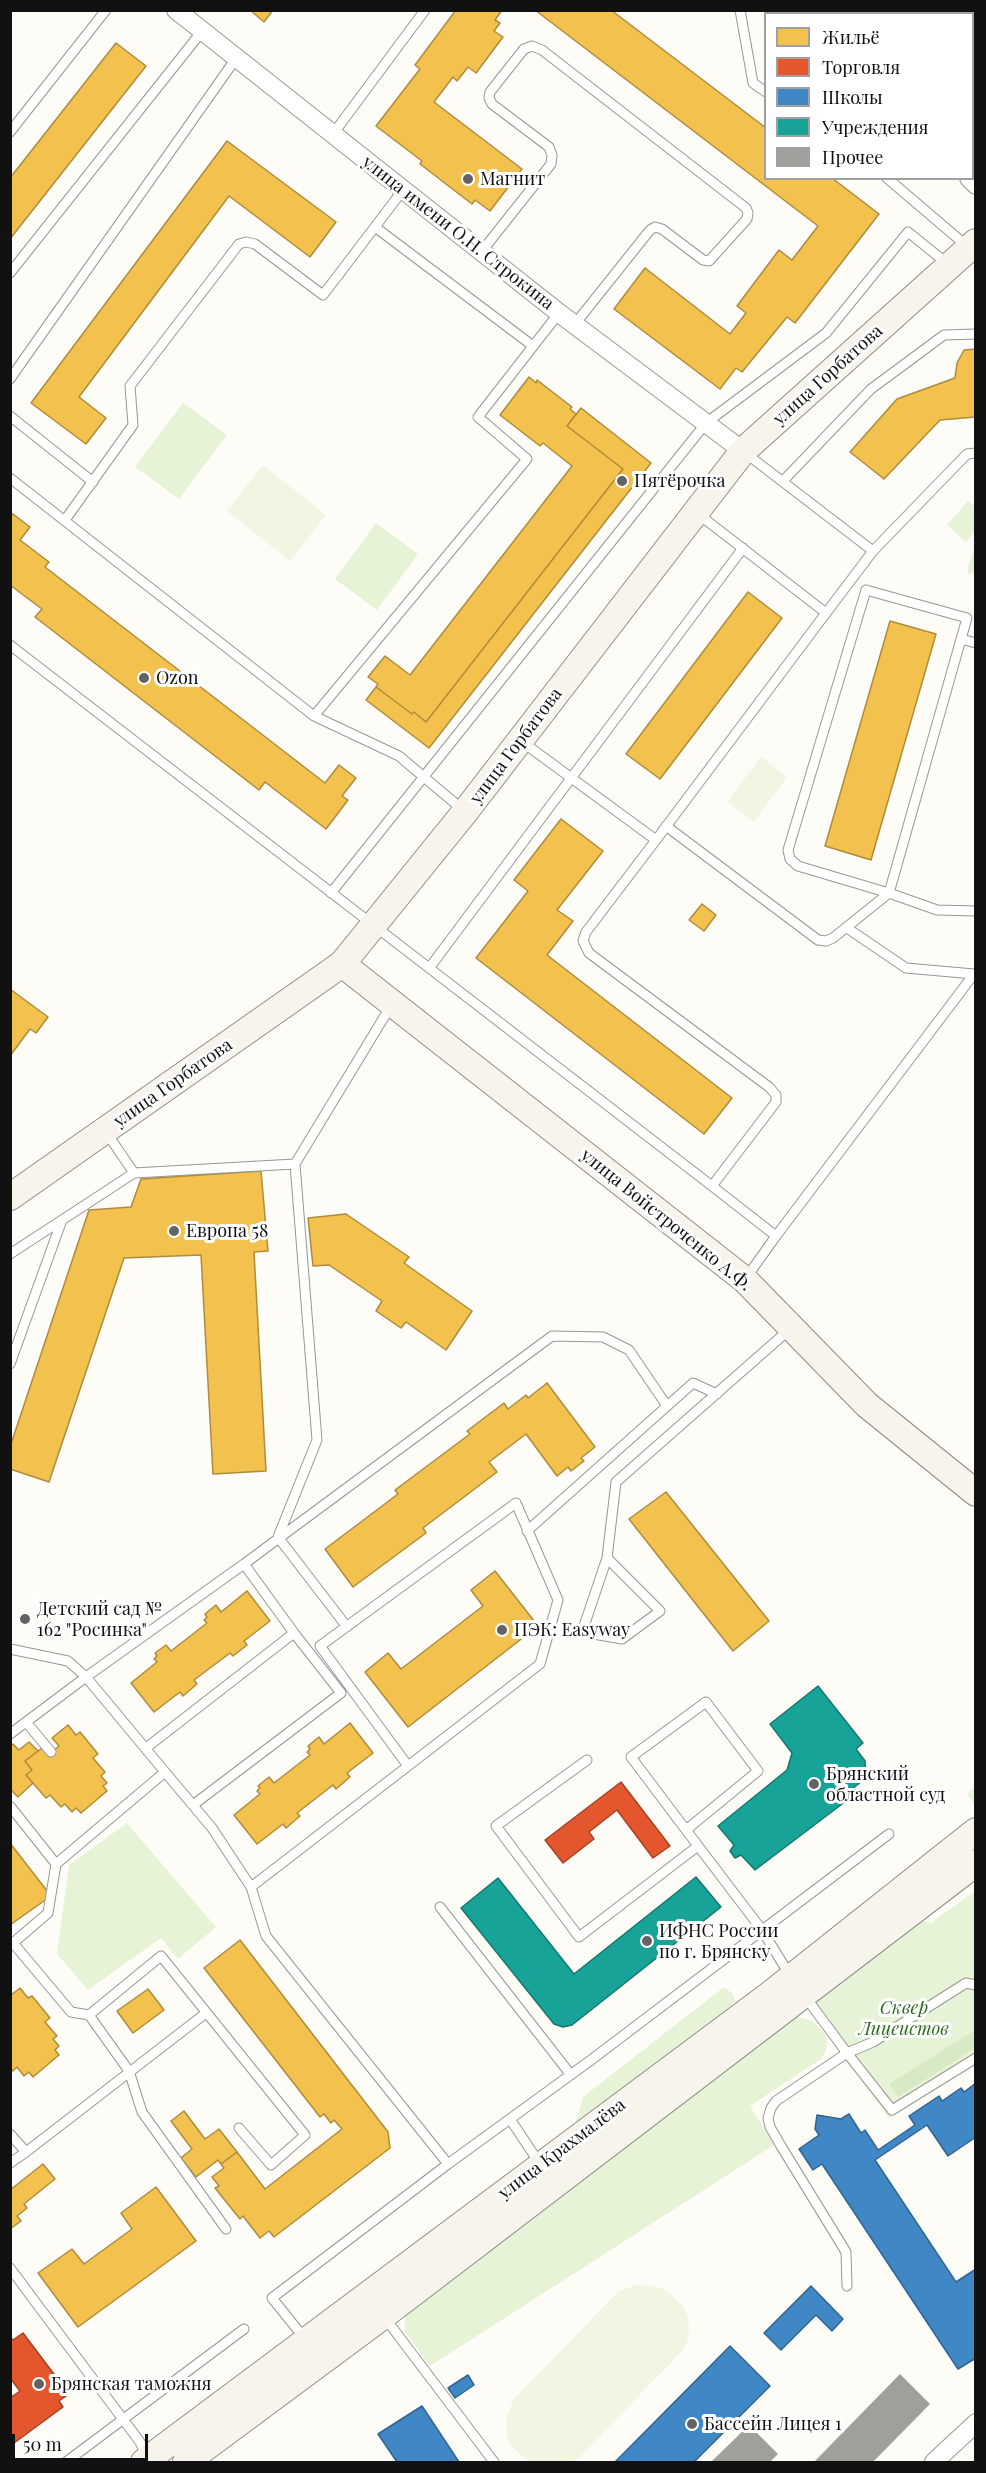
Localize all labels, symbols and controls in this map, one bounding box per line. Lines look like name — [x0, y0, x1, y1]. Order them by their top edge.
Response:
legend — [764, 12, 974, 180]
text: Жильё — [822, 25, 880, 49]
text: Торговля — [822, 55, 900, 79]
text: Школы — [822, 85, 883, 109]
text: Учреждения — [822, 115, 928, 139]
text: Прочее — [822, 145, 883, 169]
street label: улица имени О.Н. Строкина — [358, 151, 558, 315]
place label: Магнит — [480, 168, 545, 190]
marker: Магнит — [461, 172, 475, 186]
street label: улица Горбатова — [769, 320, 887, 430]
place label: Пятёрочка — [634, 470, 725, 492]
marker: Пятёрочка — [615, 474, 629, 488]
place label: Ozon — [156, 667, 199, 689]
marker: Ozon — [137, 671, 151, 685]
street label: улица Горбатова — [465, 684, 567, 808]
street label: улица Горбатова — [110, 1034, 236, 1132]
street label: улица Войстроченко А.Ф. — [576, 1144, 756, 1296]
place label: Европа 58 — [186, 1220, 268, 1242]
marker: Европа 58 — [167, 1224, 181, 1238]
place label: Детский сад № 162 "Росинка" — [37, 1598, 162, 1640]
marker: Детский сад № 162 "Росинка" — [18, 1612, 32, 1626]
place label: ПЭК: Easyway — [514, 1619, 630, 1641]
marker: ПЭК: Easyway — [495, 1623, 509, 1637]
place label: Брянский областной суд — [826, 1763, 945, 1806]
marker: Брянский областной суд — [807, 1777, 821, 1791]
place label: ИФНС России по г. Брянску — [659, 1920, 779, 1962]
marker: ИФНС России по г. Брянску — [640, 1934, 654, 1948]
park label: Сквер Лицеистов — [859, 1997, 949, 2040]
street label: улица Крахмалёва — [494, 2094, 630, 2204]
place label: Брянская таможня — [51, 2373, 211, 2395]
marker: Брянская таможня — [32, 2377, 46, 2391]
place label: Бассейн Лицея 1 — [704, 2413, 842, 2435]
marker: Бассейн Лицея 1 — [685, 2417, 699, 2431]
scale bar — [15, 2422, 152, 2460]
text: 50 m — [23, 2432, 62, 2456]

